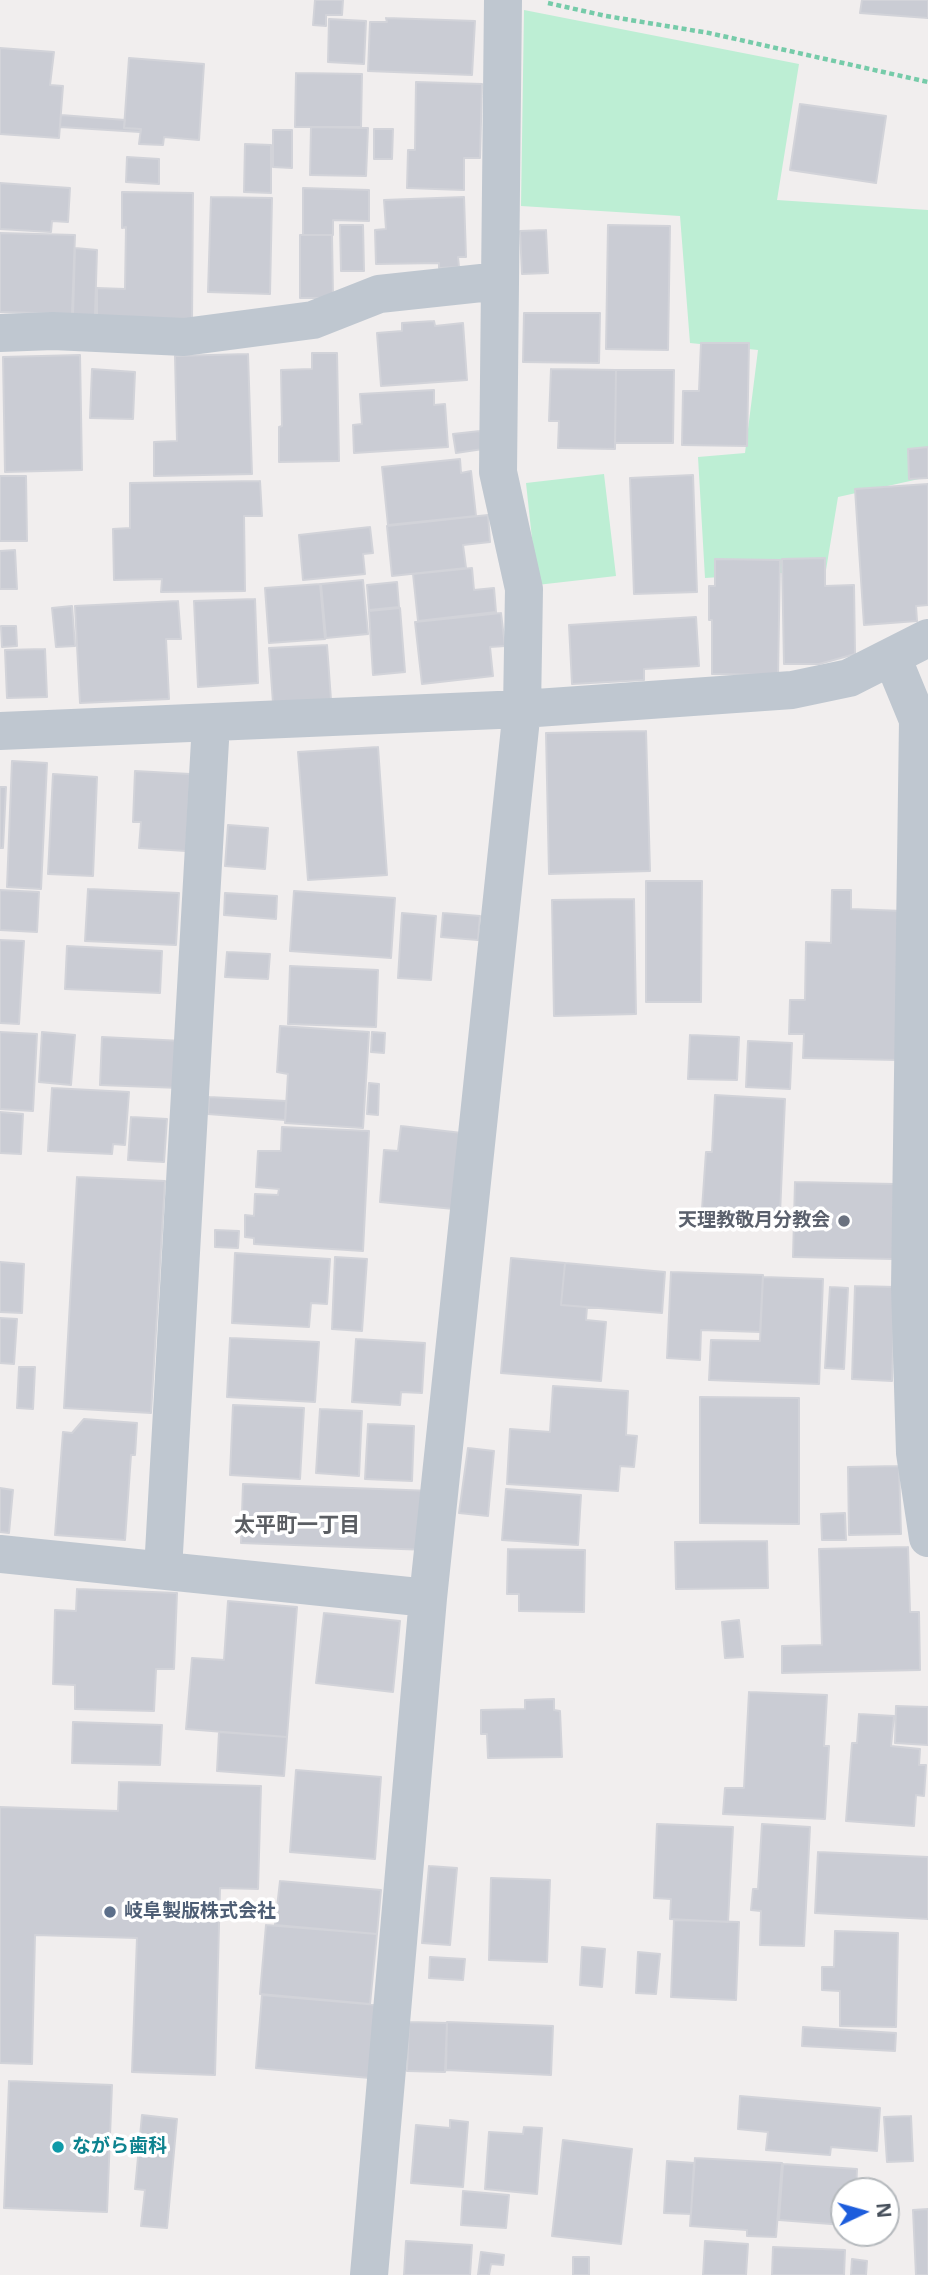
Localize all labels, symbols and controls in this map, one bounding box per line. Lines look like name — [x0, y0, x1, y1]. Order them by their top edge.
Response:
place label: 天理教敬月分教会 — [678, 1210, 830, 1232]
marker: 天理教敬月分教会 — [836, 1213, 852, 1229]
district label: 太平町一丁目 — [234, 1513, 360, 1539]
place label: 岐阜製版株式会社 — [124, 1901, 276, 1923]
marker: 岐阜製版株式会社 — [102, 1904, 118, 1920]
place label: ながら歯科 — [72, 2136, 167, 2158]
marker: ながら歯科 — [50, 2139, 66, 2155]
north arrow — [830, 2177, 900, 2247]
text: N — [870, 2202, 898, 2219]

